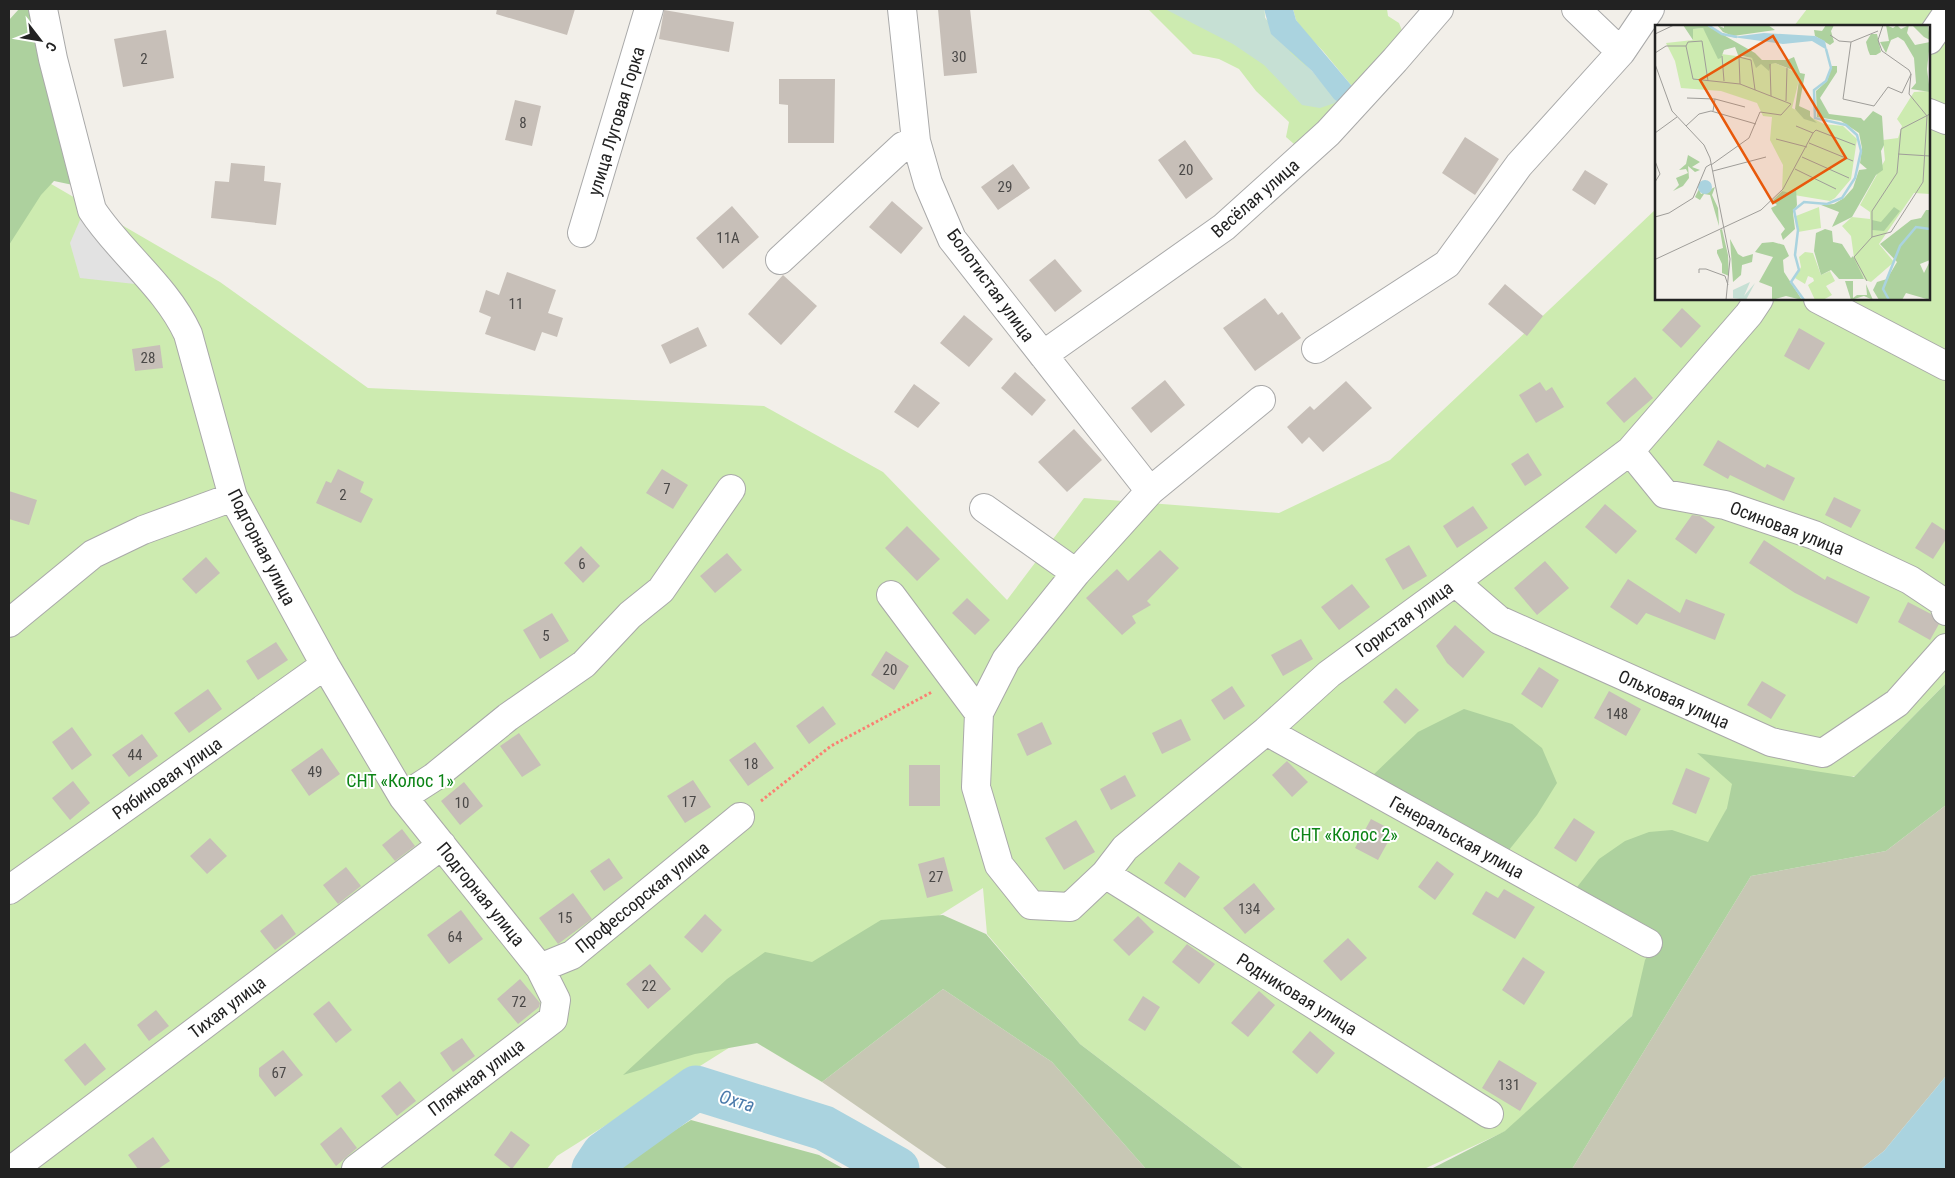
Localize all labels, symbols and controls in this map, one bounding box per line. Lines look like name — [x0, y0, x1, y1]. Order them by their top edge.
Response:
north arrow — [15, 15, 65, 65]
inset map — [1655, 25, 1930, 300]
text: С — [42, 39, 60, 54]
street label: улица Луговая Горка — [583, 44, 649, 198]
house number: 30 — [952, 48, 966, 66]
house number: 2 — [140, 50, 148, 68]
house number: 8 — [519, 114, 527, 132]
street label: Весёлая улица — [1207, 154, 1303, 242]
house number: 20 — [1179, 161, 1193, 179]
house number: 29 — [998, 178, 1012, 196]
street label: Болотистая улица — [943, 224, 1039, 346]
house number: 11А — [716, 229, 740, 247]
house number: 11 — [509, 295, 523, 313]
house number: 28 — [141, 349, 155, 367]
house number: 7 — [663, 480, 671, 498]
street label: Подгорная улица — [224, 485, 300, 609]
house number: 2 — [339, 486, 347, 504]
street label: Осиновая улица — [1727, 497, 1847, 559]
house number: 6 — [578, 555, 586, 573]
street label: Гористая улица — [1351, 577, 1457, 661]
house number: 5 — [542, 627, 550, 645]
house number: 20 — [883, 661, 897, 679]
street label: Ольховая улица — [1615, 665, 1733, 733]
house number: 148 — [1606, 705, 1628, 723]
street label: Рябиновая улица — [108, 733, 226, 823]
house number: 44 — [128, 746, 142, 764]
house number: 18 — [744, 755, 758, 773]
house number: 49 — [308, 763, 322, 781]
park label: СНТ «Колос 1» — [346, 770, 454, 791]
street label: Генеральская улица — [1386, 791, 1528, 883]
house number: 17 — [682, 793, 696, 811]
house number: 10 — [455, 794, 469, 812]
park label: СНТ «Колос 2» — [1290, 824, 1398, 845]
street label: Профессорская улица — [571, 837, 713, 957]
street label: Подгорная улица — [433, 838, 529, 950]
house number: 27 — [929, 868, 943, 886]
house number: 134 — [1238, 900, 1260, 918]
house number: 15 — [558, 909, 572, 927]
house number: 64 — [448, 928, 462, 946]
street label: Родниковая улица — [1233, 949, 1361, 1039]
street label: Тихая улица — [185, 971, 269, 1043]
house number: 22 — [642, 977, 656, 995]
house number: 72 — [512, 993, 526, 1011]
street label: Пляжная улица — [424, 1034, 528, 1120]
house number: 67 — [272, 1064, 286, 1082]
house number: 131 — [1498, 1076, 1520, 1094]
water label: Охта — [717, 1085, 757, 1117]

